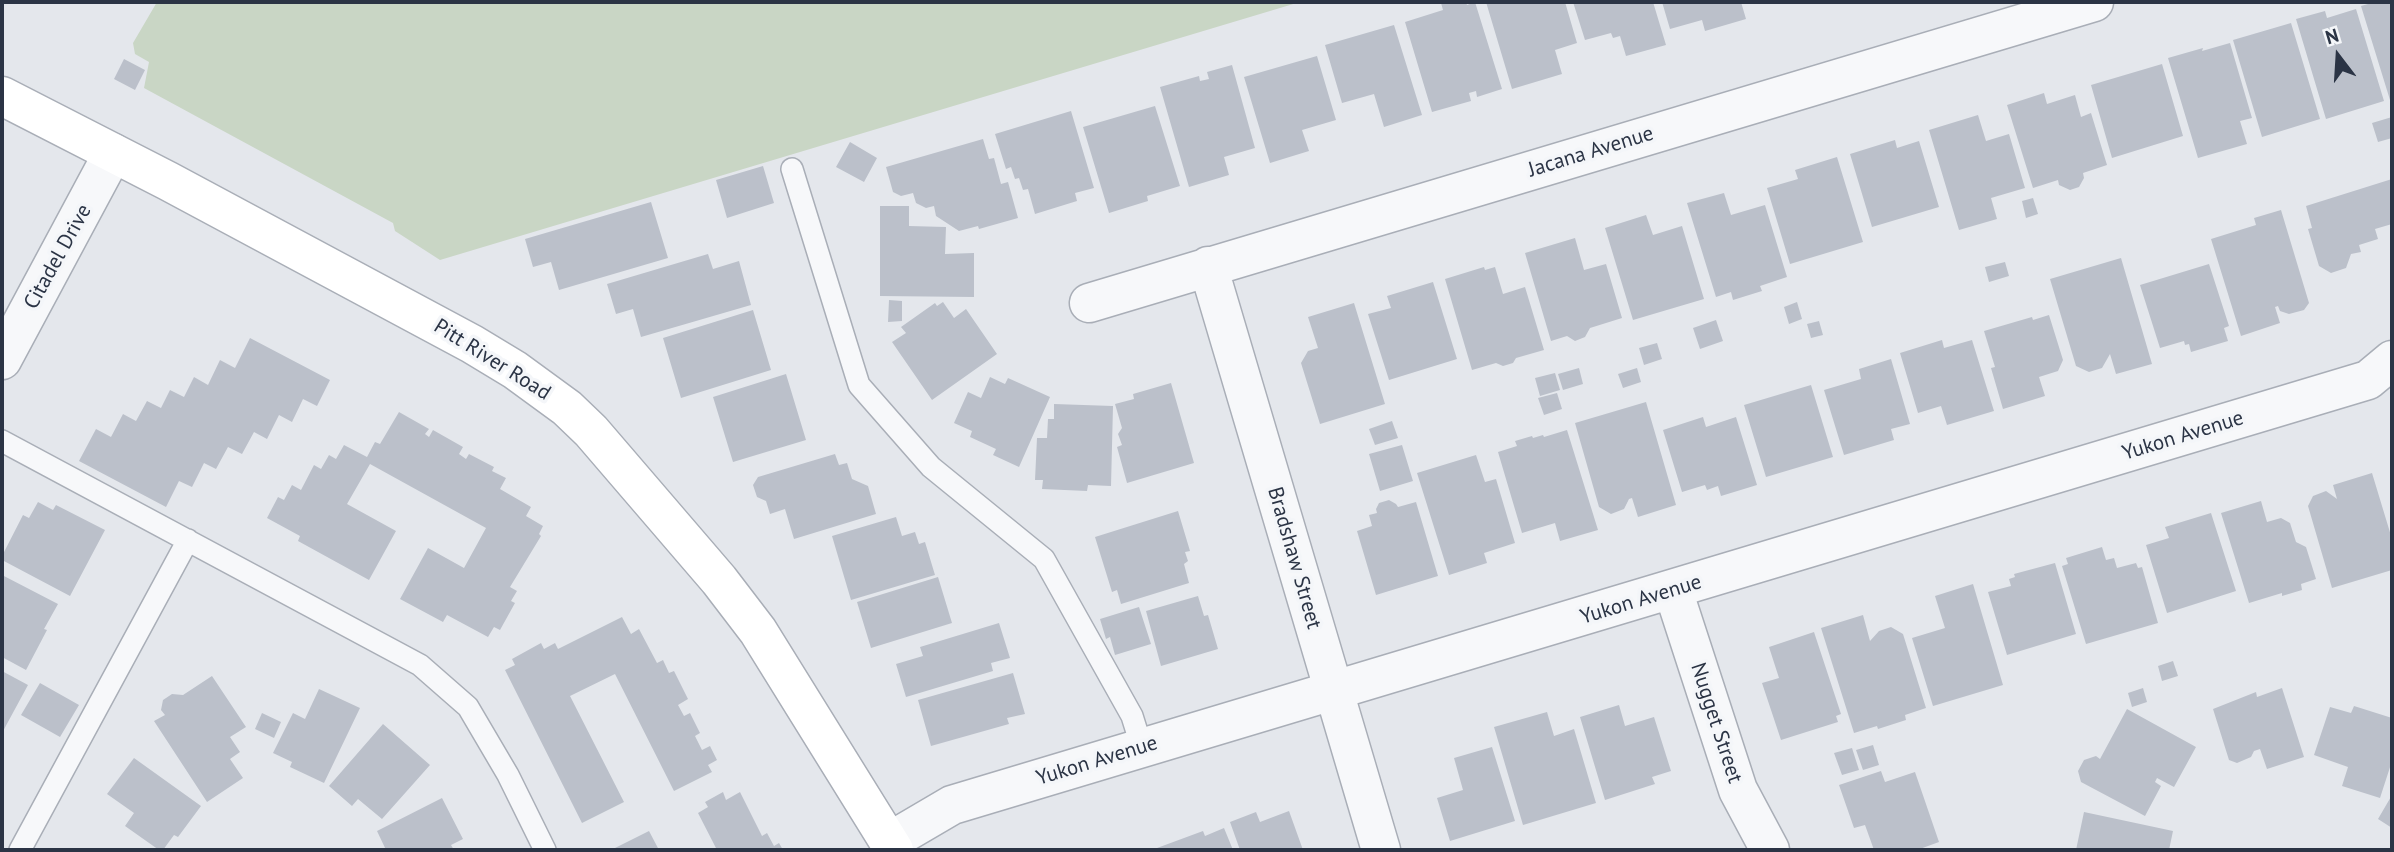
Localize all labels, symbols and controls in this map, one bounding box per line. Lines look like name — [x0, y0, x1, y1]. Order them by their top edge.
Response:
north arrow — [2303, 21, 2373, 91]
text: N — [2322, 23, 2341, 49]
street label: Jacana Avenue — [1525, 121, 1657, 183]
street label: Citadel Drive — [19, 200, 97, 314]
street label: Pitt River Road — [429, 314, 555, 406]
street label: Yukon Avenue — [2119, 406, 2247, 466]
street label: Bradshaw Street — [1262, 484, 1326, 632]
street label: Yukon Avenue — [1577, 570, 1705, 630]
street label: Nugget Street — [1685, 660, 1747, 786]
street label: Yukon Avenue — [1033, 731, 1161, 791]

